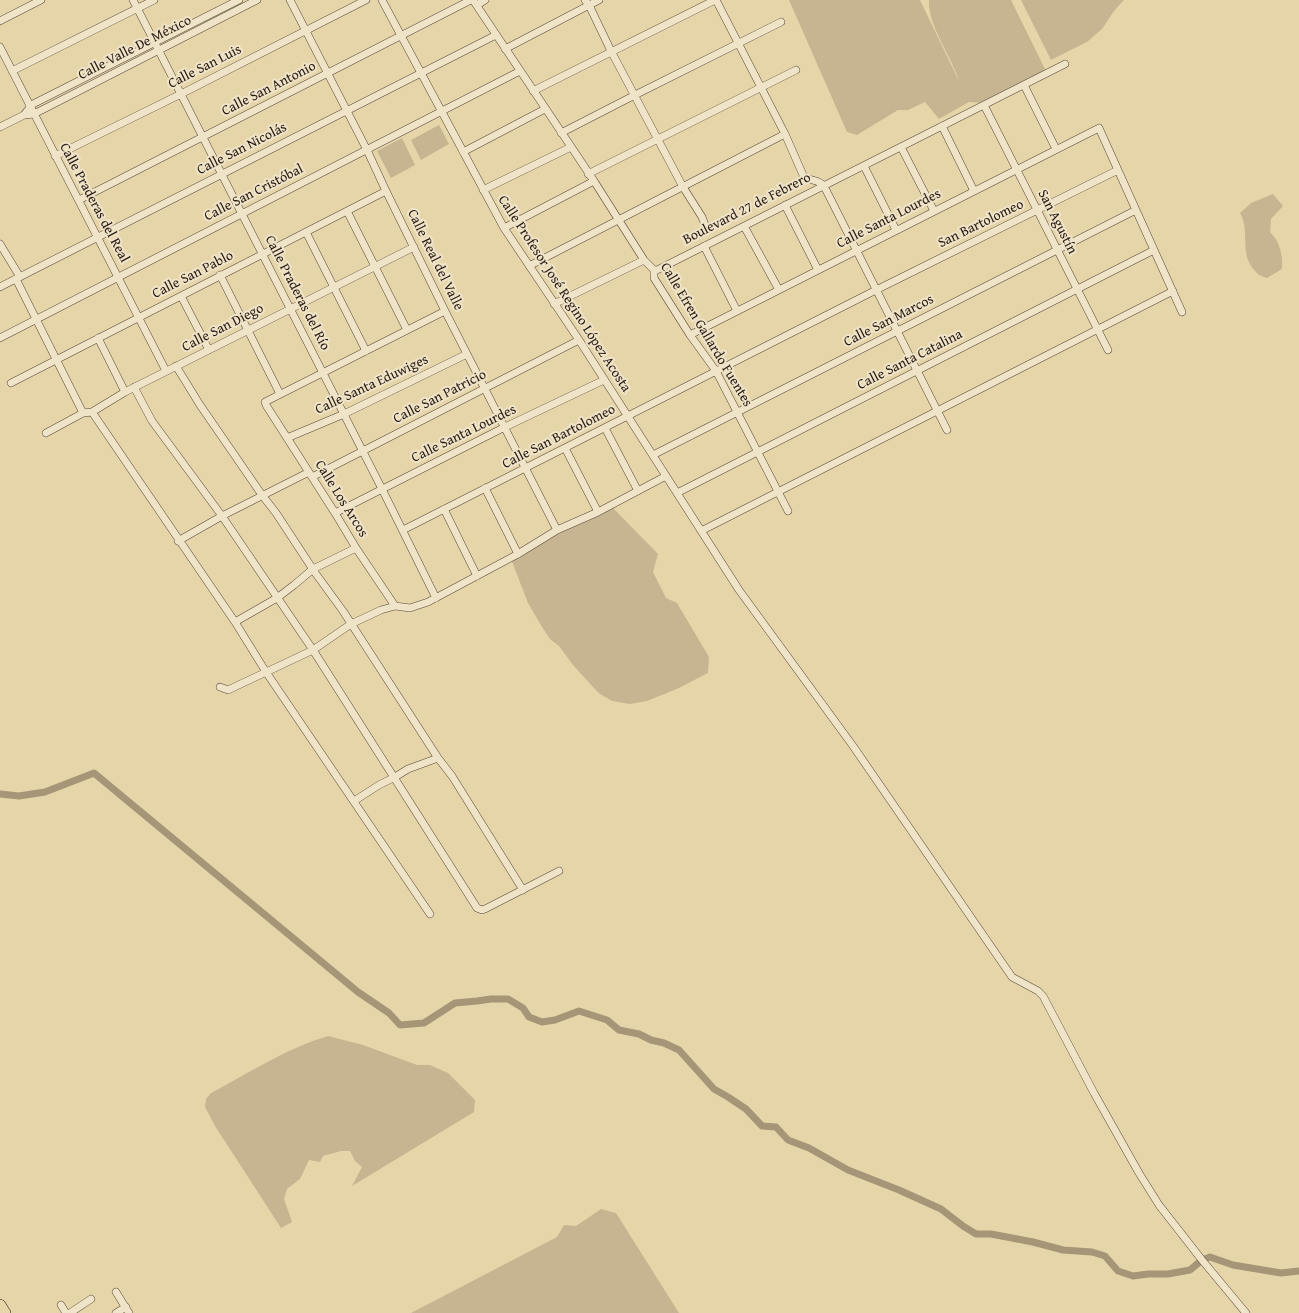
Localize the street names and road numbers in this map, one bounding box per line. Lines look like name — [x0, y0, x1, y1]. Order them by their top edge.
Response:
street label: Calle Valle De México — [76, 12, 194, 84]
street label: Calle San Luis — [166, 41, 244, 93]
street label: Calle San Antonio — [219, 58, 319, 120]
street label: Calle San Nicolás — [194, 119, 290, 179]
street label: Calle Praderas del Real — [55, 140, 133, 266]
street label: Calle San Cristóbal — [202, 161, 306, 225]
street label: Boulevard 27 de Febrero — [680, 169, 814, 249]
street label: Calle Santa Lourdes — [834, 186, 944, 252]
street label: San Agustín — [1034, 187, 1080, 257]
street label: Calle Profesor José Regino López Acosta — [494, 192, 634, 396]
street label: San Bartolomeo — [936, 196, 1026, 252]
street label: Calle Real del Valle — [403, 207, 467, 313]
street label: Calle Praderas del Río — [261, 233, 333, 353]
street label: Calle San Pablo — [150, 247, 236, 303]
street label: Calle Efren Gallardo Fuentes — [656, 260, 756, 410]
street label: Calle San Marcos — [841, 291, 937, 351]
street label: Calle San Diego — [179, 300, 267, 356]
street label: Calle Santa Catalina — [855, 326, 965, 394]
street label: Calle Santa Eduwiges — [313, 351, 431, 419]
street label: Calle San Patricio — [391, 366, 489, 428]
street label: Calle Santa Lourdes — [409, 401, 519, 467]
street label: Calle San Bartolomeo — [500, 401, 618, 473]
street label: Calle Los Arcos — [311, 458, 371, 540]

